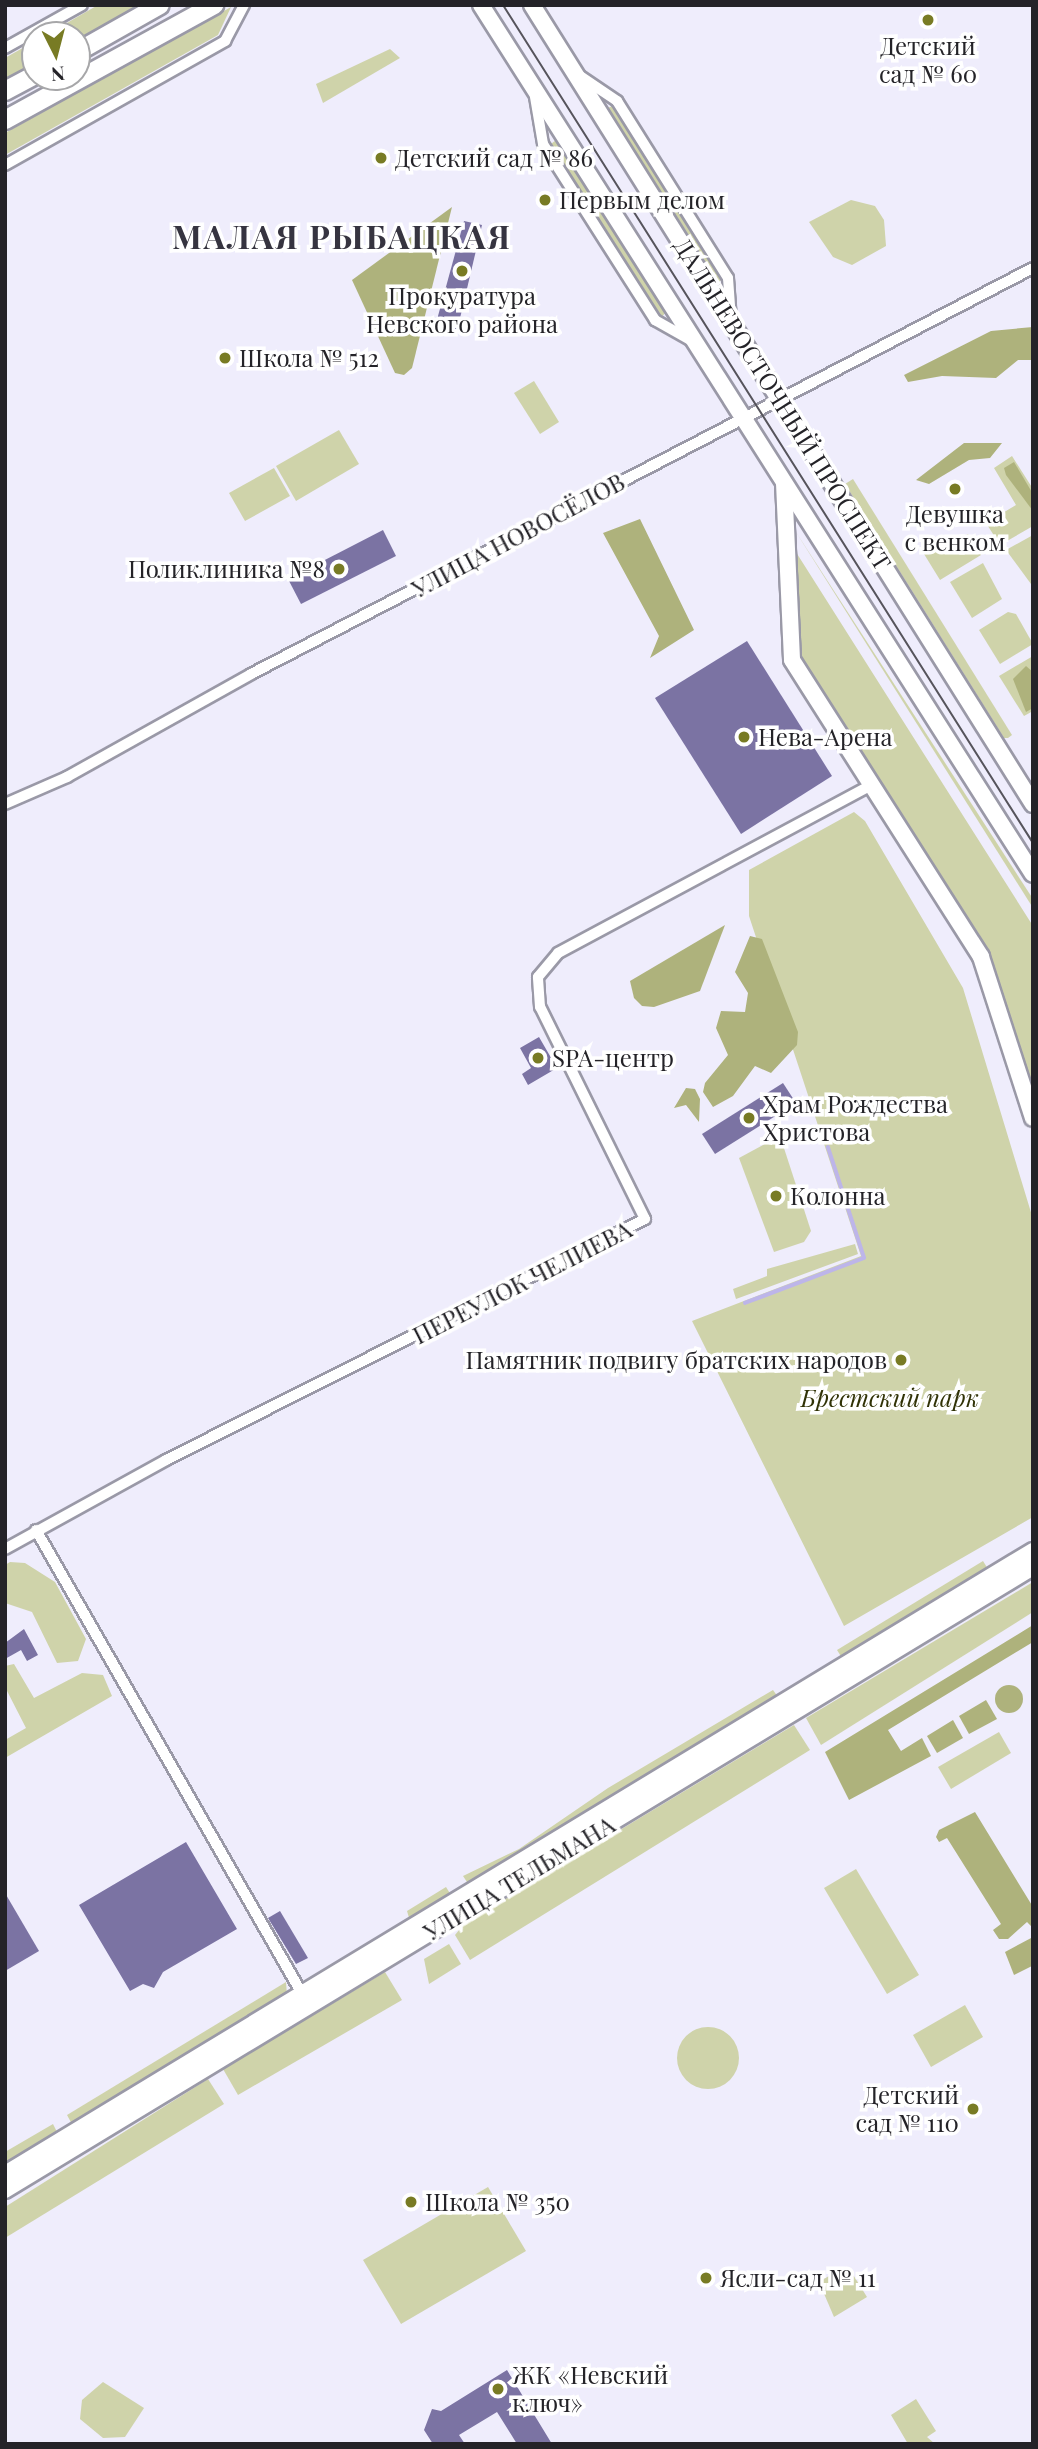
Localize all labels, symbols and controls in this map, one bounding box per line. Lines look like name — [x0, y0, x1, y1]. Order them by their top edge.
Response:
marker: Детский сад № 60 — [920, 12, 936, 28]
north arrow — [21, 21, 91, 91]
place label: Детский сад № 60 — [879, 32, 977, 88]
text: N — [50, 61, 66, 89]
place label: Детский сад № 86 — [395, 144, 593, 172]
marker: Детский сад № 86 — [373, 150, 389, 166]
place label: Первым делом — [559, 186, 725, 214]
marker: Первым делом — [537, 192, 553, 208]
district label: МАЛАЯ РЫБАЦКАЯ — [174, 217, 510, 255]
street label: ДАЛЬНЕВОСТОЧНЫЙ ПРОСПЕКТ — [669, 233, 897, 575]
marker: Прокуратура Невского района — [454, 263, 470, 279]
place label: Прокуратура Невского района — [366, 282, 558, 338]
place label: Школа № 512 — [239, 344, 379, 372]
marker: Школа № 512 — [217, 350, 233, 366]
street label: УЛИЦА НОВОСЁЛОВ — [407, 467, 629, 603]
marker: Девушка с венком — [947, 481, 963, 497]
place label: Девушка с венком — [904, 500, 1006, 556]
place label: Поликлиника №8 — [128, 555, 325, 583]
marker: Поликлиника №8 — [331, 561, 347, 577]
place label: Нева-Арена — [758, 723, 892, 751]
marker: Нева-Арена — [736, 729, 752, 745]
place label: SPA-центр — [552, 1044, 674, 1072]
marker: SPA-центр — [530, 1050, 546, 1066]
place label: Храм Рождества Христова — [763, 1090, 948, 1146]
marker: Храм Рождества Христова — [741, 1110, 757, 1126]
place label: Колонна — [790, 1182, 885, 1210]
marker: Колонна — [768, 1188, 784, 1204]
street label: ПЕРЕУЛОК ЧЕЛИЕВА — [408, 1214, 636, 1350]
place label: Памятник подвигу братских народов — [465, 1346, 887, 1374]
marker: Памятник подвигу братских народов — [893, 1352, 909, 1368]
park label: Брестский парк — [801, 1384, 979, 1412]
street label: УЛИЦА ТЕЛЬМАНА — [418, 1810, 620, 1946]
place label: Детский сад № 110 — [856, 2081, 959, 2137]
marker: Детский сад № 110 — [965, 2101, 981, 2117]
place label: Школа № 350 — [425, 2188, 570, 2216]
marker: Школа № 350 — [403, 2194, 419, 2210]
place label: Ясли-сад № 11 — [720, 2264, 876, 2292]
marker: Ясли-сад № 11 — [698, 2270, 714, 2286]
place label: ЖК «Невский ключ» — [512, 2361, 668, 2417]
marker: ЖК «Невский ключ» — [490, 2381, 506, 2397]

